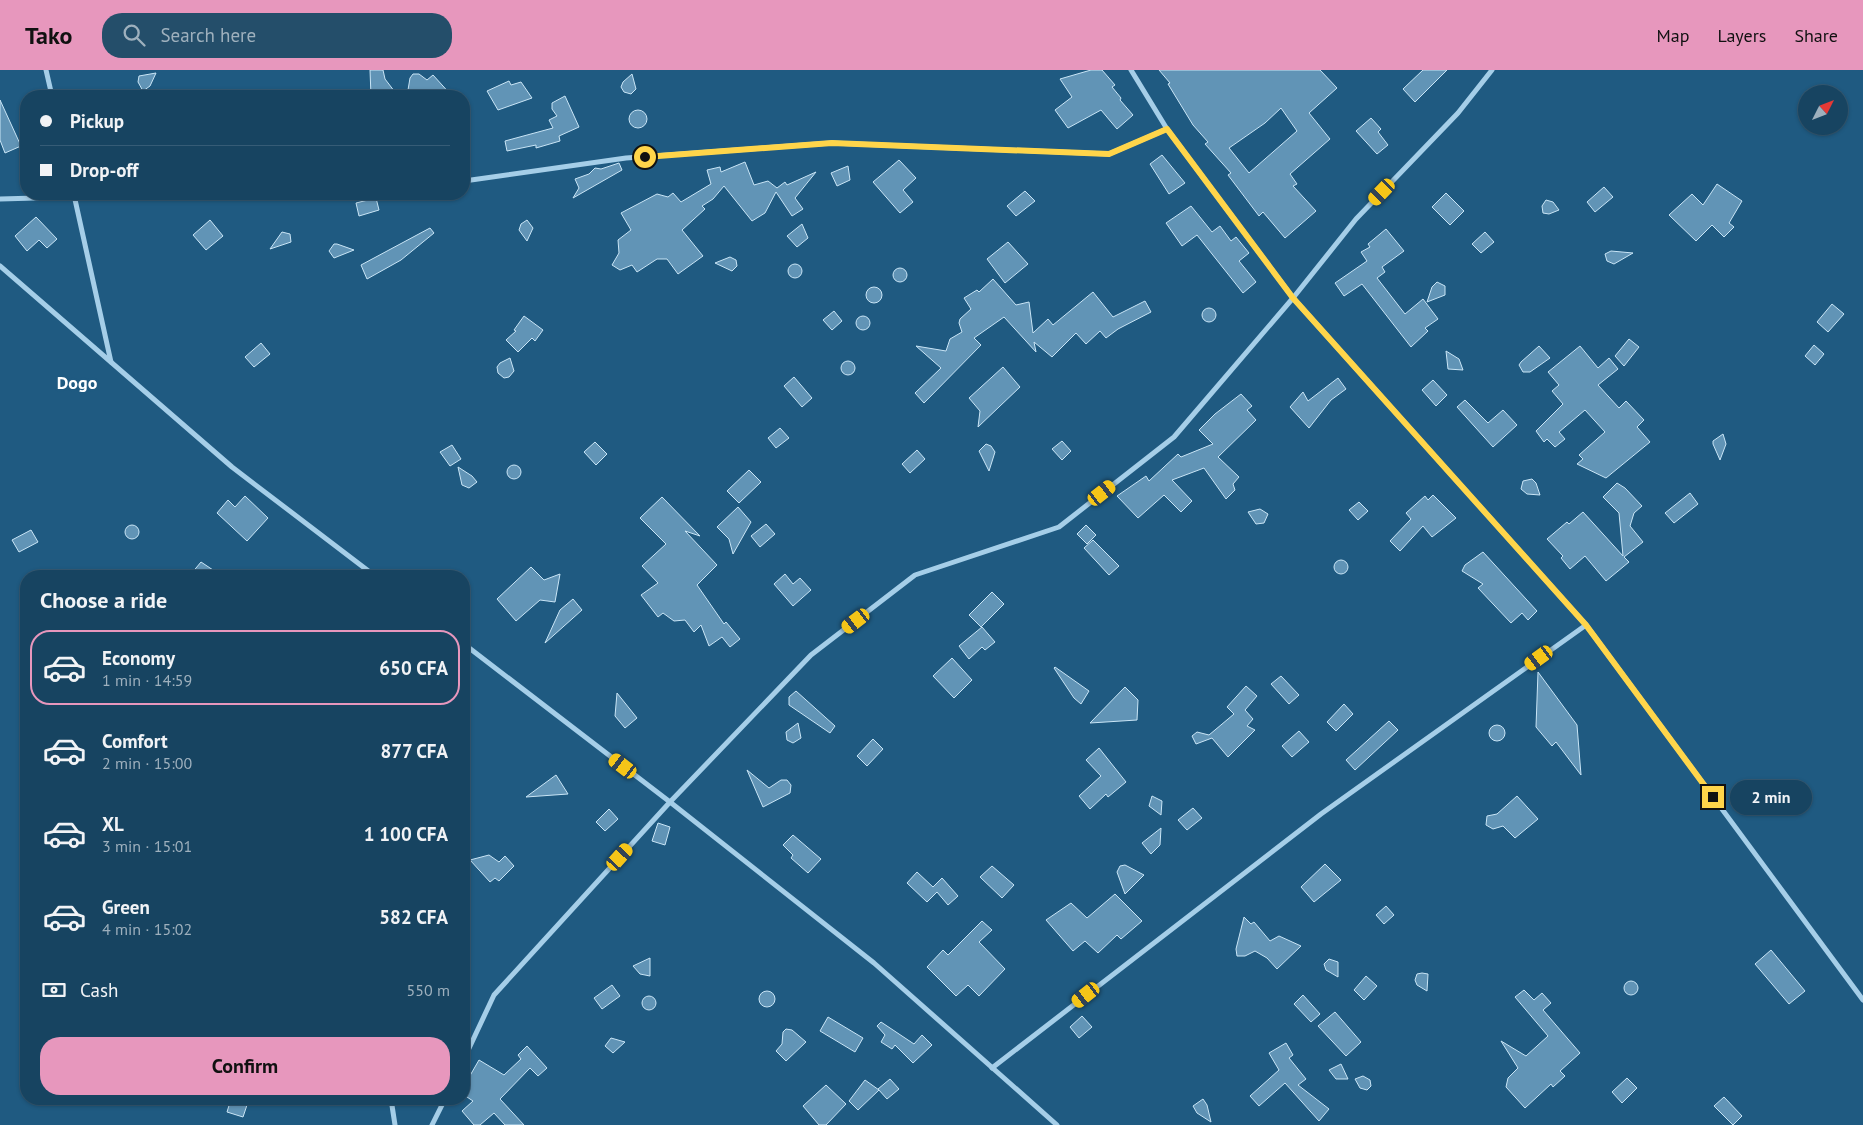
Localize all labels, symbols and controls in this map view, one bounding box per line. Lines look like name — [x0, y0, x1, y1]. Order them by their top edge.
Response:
search box — [102, 13, 452, 58]
text: Tako — [25, 20, 72, 51]
icon: search — [120, 21, 148, 49]
text: Search here — [160, 23, 256, 47]
text: Map — [1657, 24, 1689, 47]
text: Layers — [1717, 24, 1766, 47]
text: Share — [1794, 24, 1838, 47]
north arrow — [1798, 85, 1848, 135]
map controls — [1798, 85, 1848, 135]
text: Pickup — [70, 109, 124, 133]
route start — [634, 146, 656, 168]
text: Drop-off — [70, 158, 138, 182]
car — [1366, 176, 1397, 208]
district label: Dogo — [57, 371, 98, 394]
car — [1085, 478, 1118, 508]
text: Choose a ride — [40, 586, 167, 614]
car — [839, 606, 872, 636]
car — [1522, 643, 1555, 673]
icon: car — [42, 645, 87, 690]
text: Economy — [102, 646, 175, 670]
text: 650 CFA — [379, 656, 448, 680]
text: 1 min · 14:59 — [102, 670, 192, 690]
icon: car — [42, 728, 87, 773]
text: Comfort — [102, 729, 168, 753]
text: 877 CFA — [380, 739, 448, 763]
car — [606, 751, 639, 781]
text: 2 min · 15:00 — [102, 753, 192, 773]
callout: 2 min — [1730, 780, 1813, 814]
route end — [1702, 786, 1724, 808]
text: 2 min — [1751, 787, 1791, 807]
icon: car — [42, 811, 87, 856]
text: XL — [102, 812, 124, 836]
text: 1 100 CFA — [364, 822, 448, 846]
text: 3 min · 15:01 — [102, 836, 192, 856]
car — [604, 841, 635, 873]
icon: car — [42, 894, 87, 939]
text: Green — [102, 895, 150, 919]
text: 582 CFA — [379, 905, 448, 929]
text: 4 min · 15:02 — [102, 919, 192, 939]
icon: cash — [40, 976, 68, 1004]
text: Cash — [80, 978, 118, 1002]
text: 550 m — [407, 980, 450, 1000]
car — [1069, 980, 1102, 1010]
button: Confirm — [40, 1037, 450, 1095]

